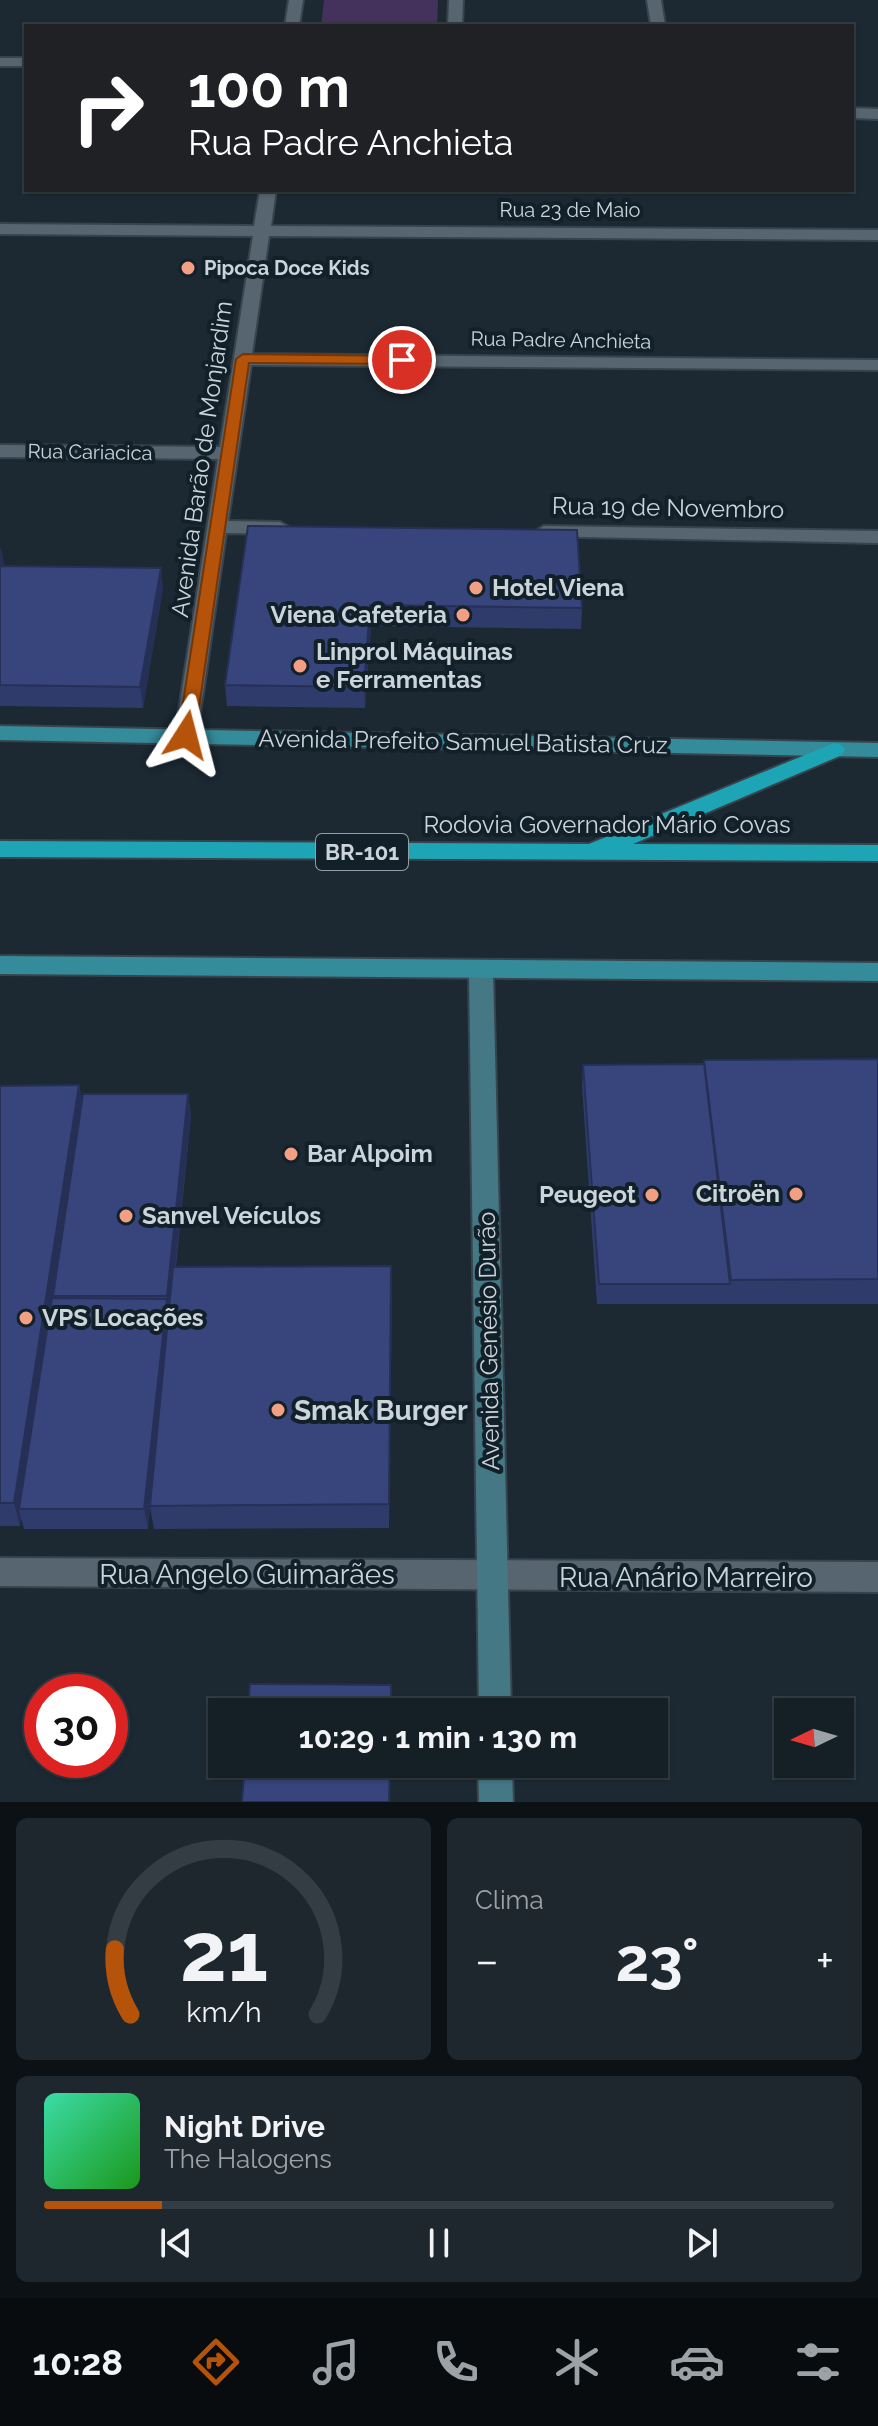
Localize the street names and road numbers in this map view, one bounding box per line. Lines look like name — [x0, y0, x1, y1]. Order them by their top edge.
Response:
street label: Rua 23 de Maio — [500, 198, 641, 222]
street label: Avenida Barão de Monjardim — [165, 299, 238, 619]
street label: Rua Padre Anchieta — [470, 326, 652, 354]
street label: Rua Cariacica — [27, 439, 153, 465]
street label: Rua 19 de Novembro — [552, 491, 784, 524]
street label: Avenida Prefeito Samuel Batista Cruz — [258, 723, 668, 760]
street label: Rodovia Governador Mário Covas — [423, 810, 791, 839]
road number: BR-101 — [316, 834, 408, 870]
street label: Avenida Genésio Durão — [472, 1211, 505, 1471]
street label: Rua Angelo Guimarães — [99, 1558, 395, 1591]
street label: Rua Anário Marreiro — [559, 1561, 813, 1594]

